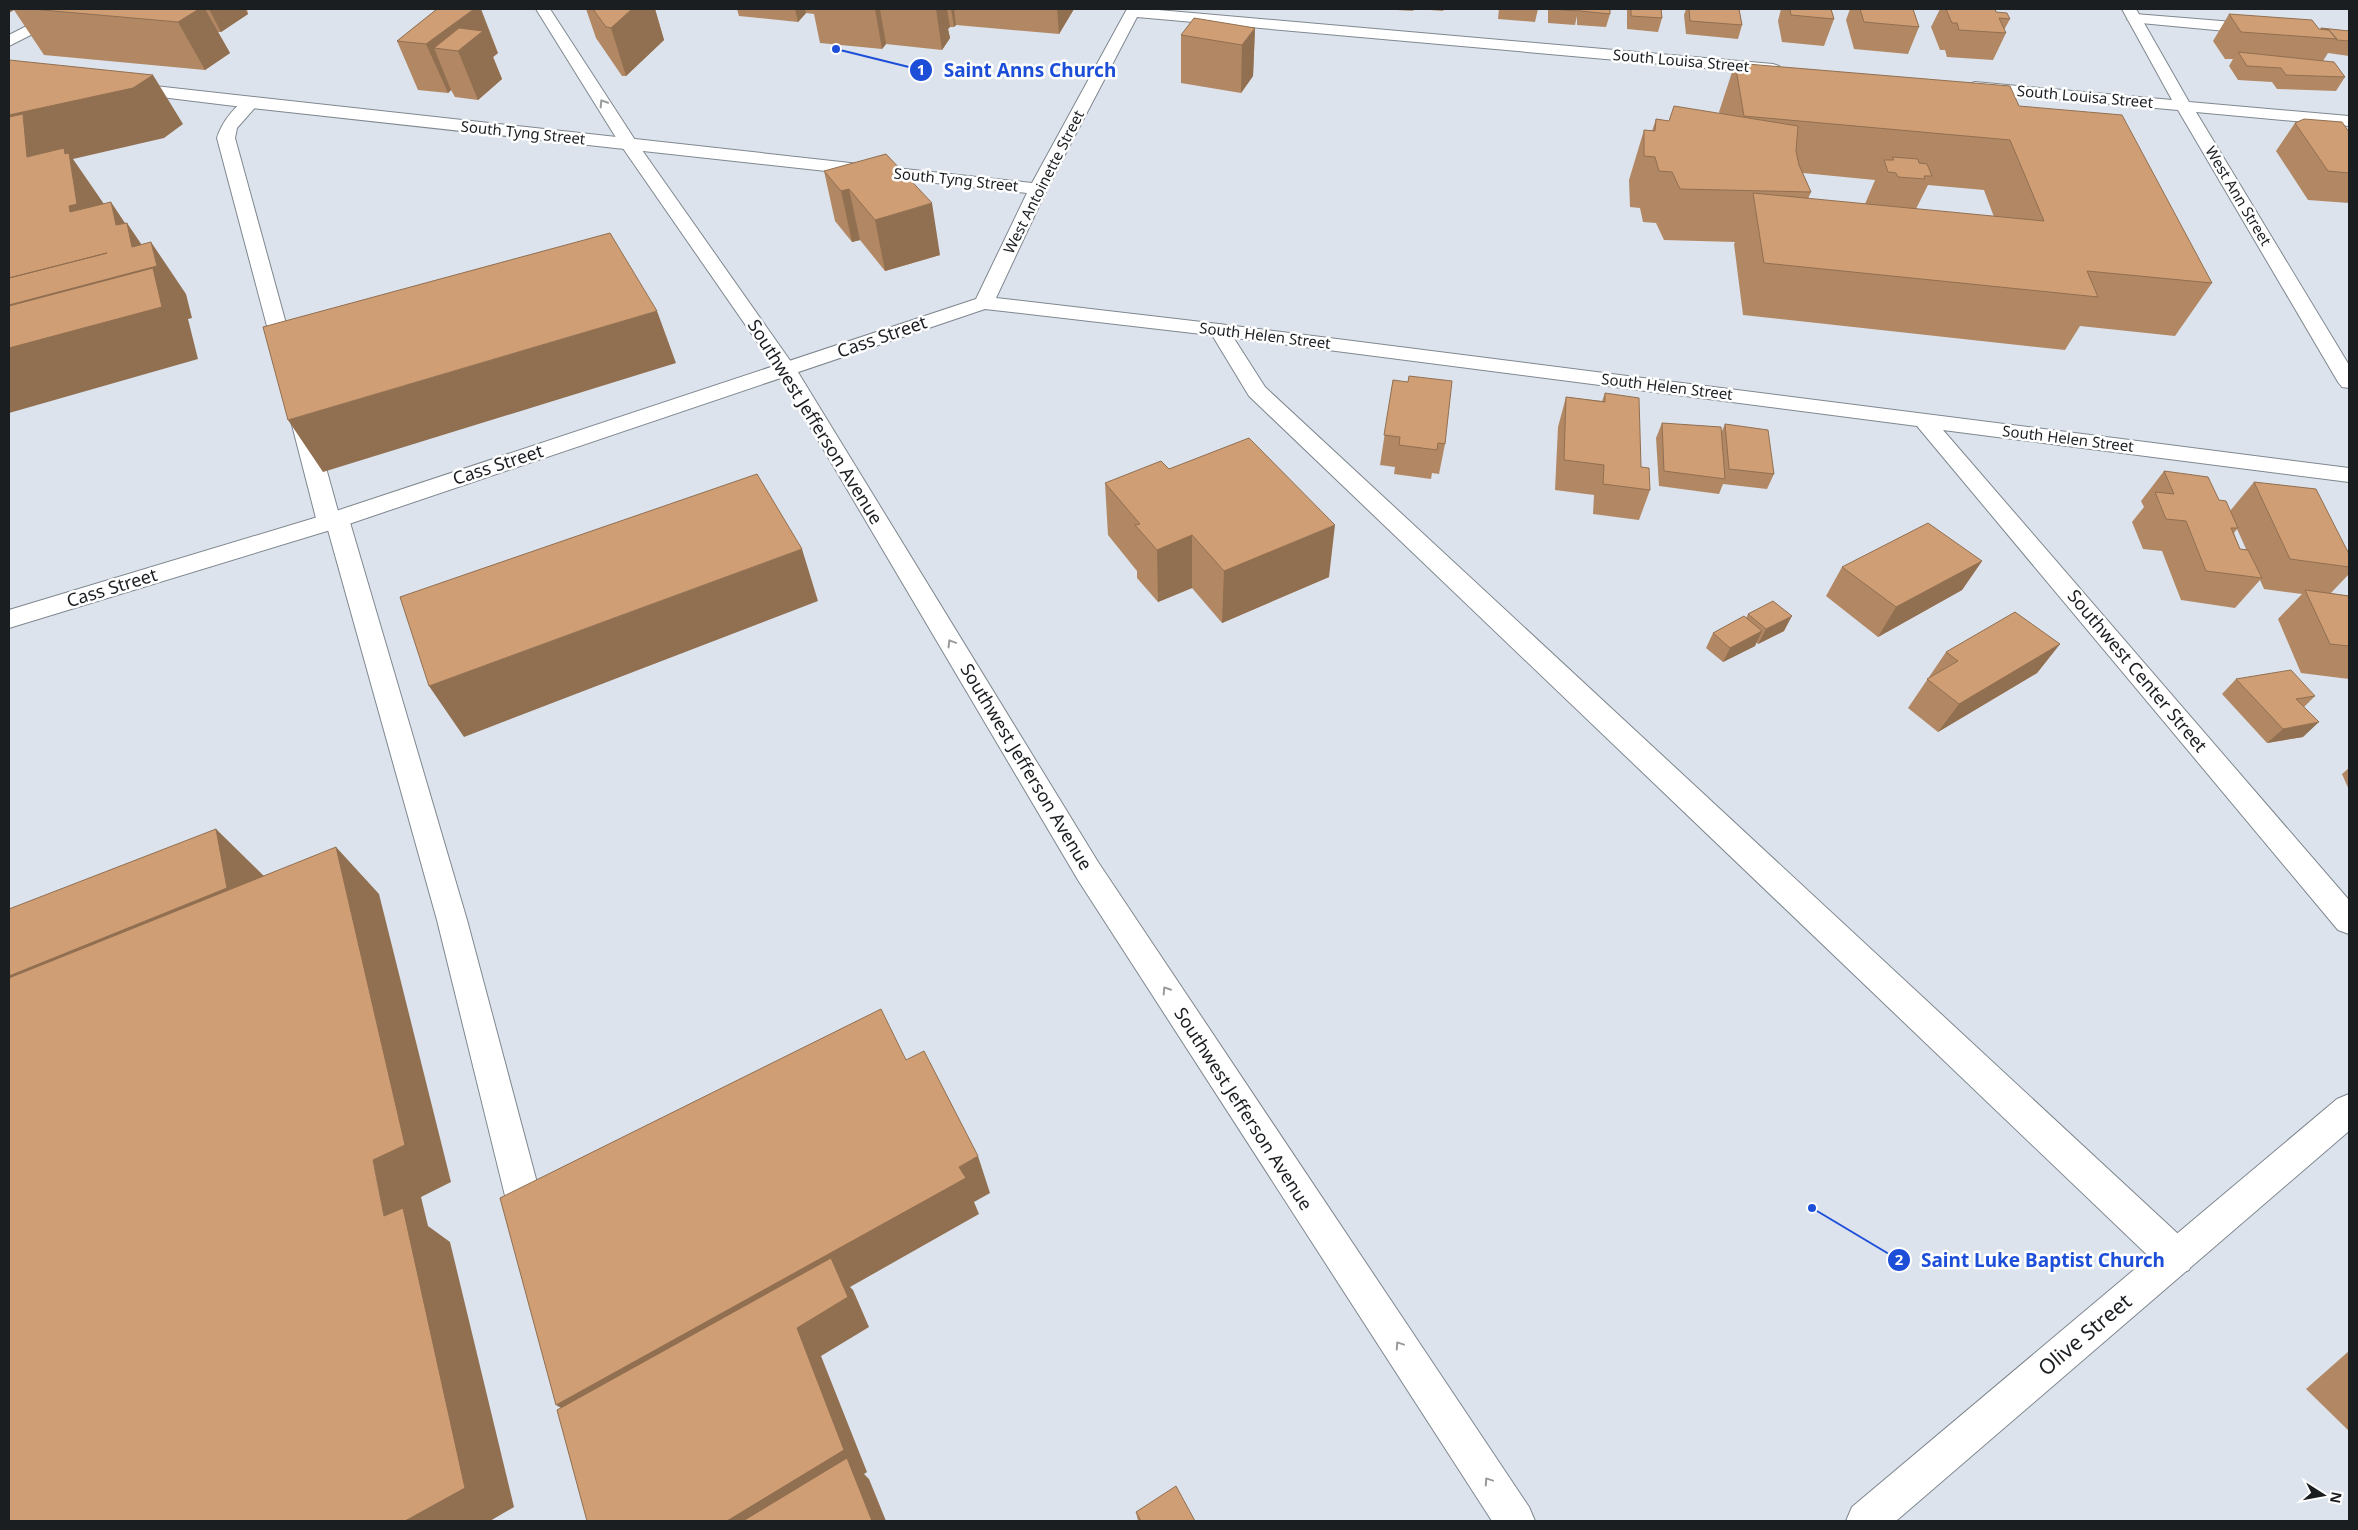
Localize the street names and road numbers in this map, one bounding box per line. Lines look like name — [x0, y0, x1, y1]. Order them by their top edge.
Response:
street label: South Louisa Street — [1612, 44, 1751, 76]
street label: South Louisa Street — [2016, 80, 2155, 112]
street label: West Antoinette Street — [998, 106, 1088, 257]
street label: South Tyng Street — [460, 116, 587, 149]
street label: West Ann Street — [2201, 142, 2277, 249]
street label: South Tyng Street — [893, 163, 1020, 196]
street label: Cass Street — [833, 309, 930, 363]
street label: Southwest Jefferson Avenue — [743, 315, 889, 528]
street label: South Helen Street — [1198, 317, 1332, 353]
street label: South Helen Street — [1600, 368, 1734, 404]
street label: South Helen Street — [2001, 420, 2135, 456]
street label: Cass Street — [449, 438, 546, 490]
street label: Cass Street — [63, 562, 160, 612]
street label: Southwest Center Street — [2063, 584, 2213, 757]
street label: Southwest Jefferson Avenue — [955, 659, 1098, 874]
street label: Southwest Jefferson Avenue — [1169, 1002, 1318, 1214]
street label: Olive Street — [2032, 1287, 2137, 1382]

